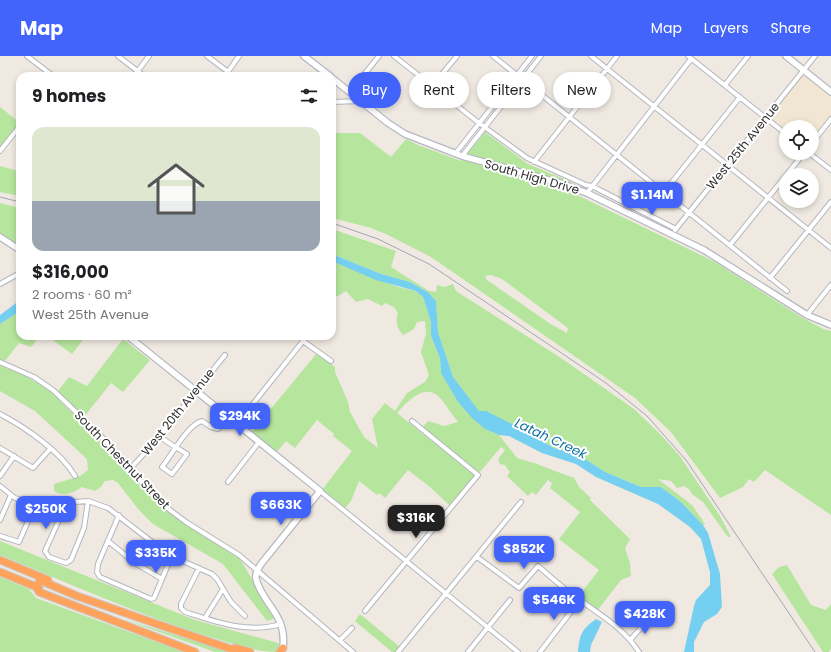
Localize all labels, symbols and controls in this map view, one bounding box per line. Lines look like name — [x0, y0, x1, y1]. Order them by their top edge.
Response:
text: Map — [20, 15, 63, 42]
text: Map — [651, 18, 682, 38]
text: Layers — [704, 18, 748, 38]
text: Share — [770, 18, 811, 38]
chip: Buy — [348, 72, 401, 108]
chip: Rent — [409, 72, 469, 108]
chip: Filters — [477, 72, 545, 108]
chip: New — [553, 72, 611, 108]
text: 9 homes — [32, 84, 106, 108]
icon: filters — [298, 85, 320, 107]
street label: West 25th Avenue — [702, 98, 783, 193]
map controls — [779, 120, 819, 208]
button: locate — [779, 120, 819, 160]
icon: home — [140, 153, 212, 225]
street label: South High Drive — [483, 155, 582, 198]
button: layers — [779, 168, 819, 208]
pin: $1.14M — [619, 182, 685, 216]
text: $1.14M — [631, 185, 673, 204]
text: $316,000 — [32, 260, 109, 284]
text: 2 rooms · 60 m² — [32, 285, 132, 304]
text: West 25th Avenue — [32, 305, 149, 324]
street label: West 20th Avenue — [137, 364, 218, 459]
pin: $294K — [212, 403, 268, 437]
text: $294K — [219, 406, 261, 425]
street label: South Chestnut Street — [71, 407, 174, 513]
water label: Latah Creek — [512, 413, 591, 464]
pin: $663K — [253, 492, 309, 526]
text: $663K — [260, 495, 302, 514]
pin: $250K — [18, 496, 74, 530]
text: $250K — [25, 499, 67, 518]
pin: $316K — [388, 505, 444, 539]
text: $316K — [397, 508, 435, 527]
pin: $852K — [496, 536, 552, 570]
text: $852K — [503, 539, 545, 558]
pin: $335K — [128, 540, 184, 574]
text: $335K — [135, 543, 177, 562]
pin: $546K — [526, 587, 582, 621]
text: $546K — [532, 590, 576, 609]
pin: $428K — [617, 601, 673, 635]
text: $428K — [624, 604, 666, 623]

